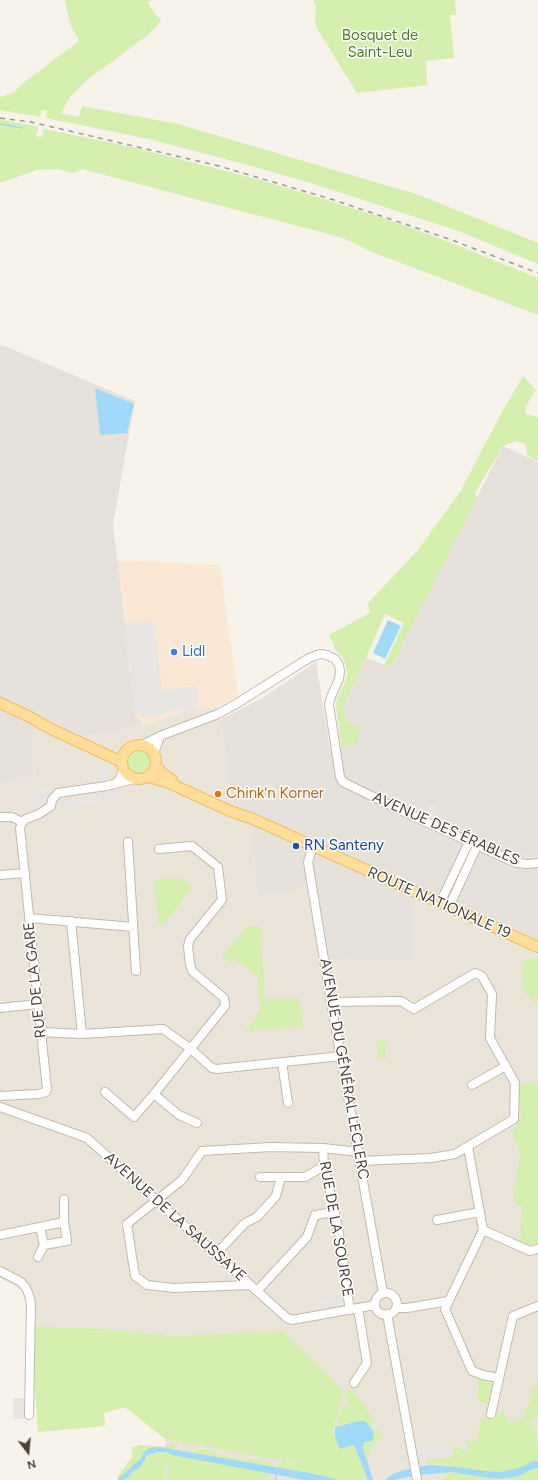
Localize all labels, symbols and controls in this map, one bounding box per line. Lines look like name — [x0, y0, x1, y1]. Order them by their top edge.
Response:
park label: Bosquet de Saint-Leu — [342, 27, 418, 62]
place label: Lidl — [182, 643, 205, 661]
marker: Lidl — [169, 647, 179, 657]
place label: Chink'n Korner — [226, 785, 324, 803]
street label: AVENUE DES ÉRABLES — [370, 788, 522, 870]
marker: Chink'n Korner — [213, 789, 223, 799]
place label: RN Santeny — [304, 837, 384, 855]
marker: RN Santeny — [291, 841, 301, 851]
street label: ROUTE NATIONALE 19 — [365, 863, 513, 943]
street label: RUE DE LA GARE — [20, 921, 50, 1039]
street label: AVENUE DU GÉNÉRAL LECLERC — [316, 957, 372, 1181]
street label: AVENUE DE LA SAUSSAYE — [100, 1149, 250, 1285]
street label: RUE DE LA SOURCE — [315, 1160, 357, 1298]
north arrow — [8, 1432, 48, 1472]
text: N — [26, 1457, 37, 1471]

